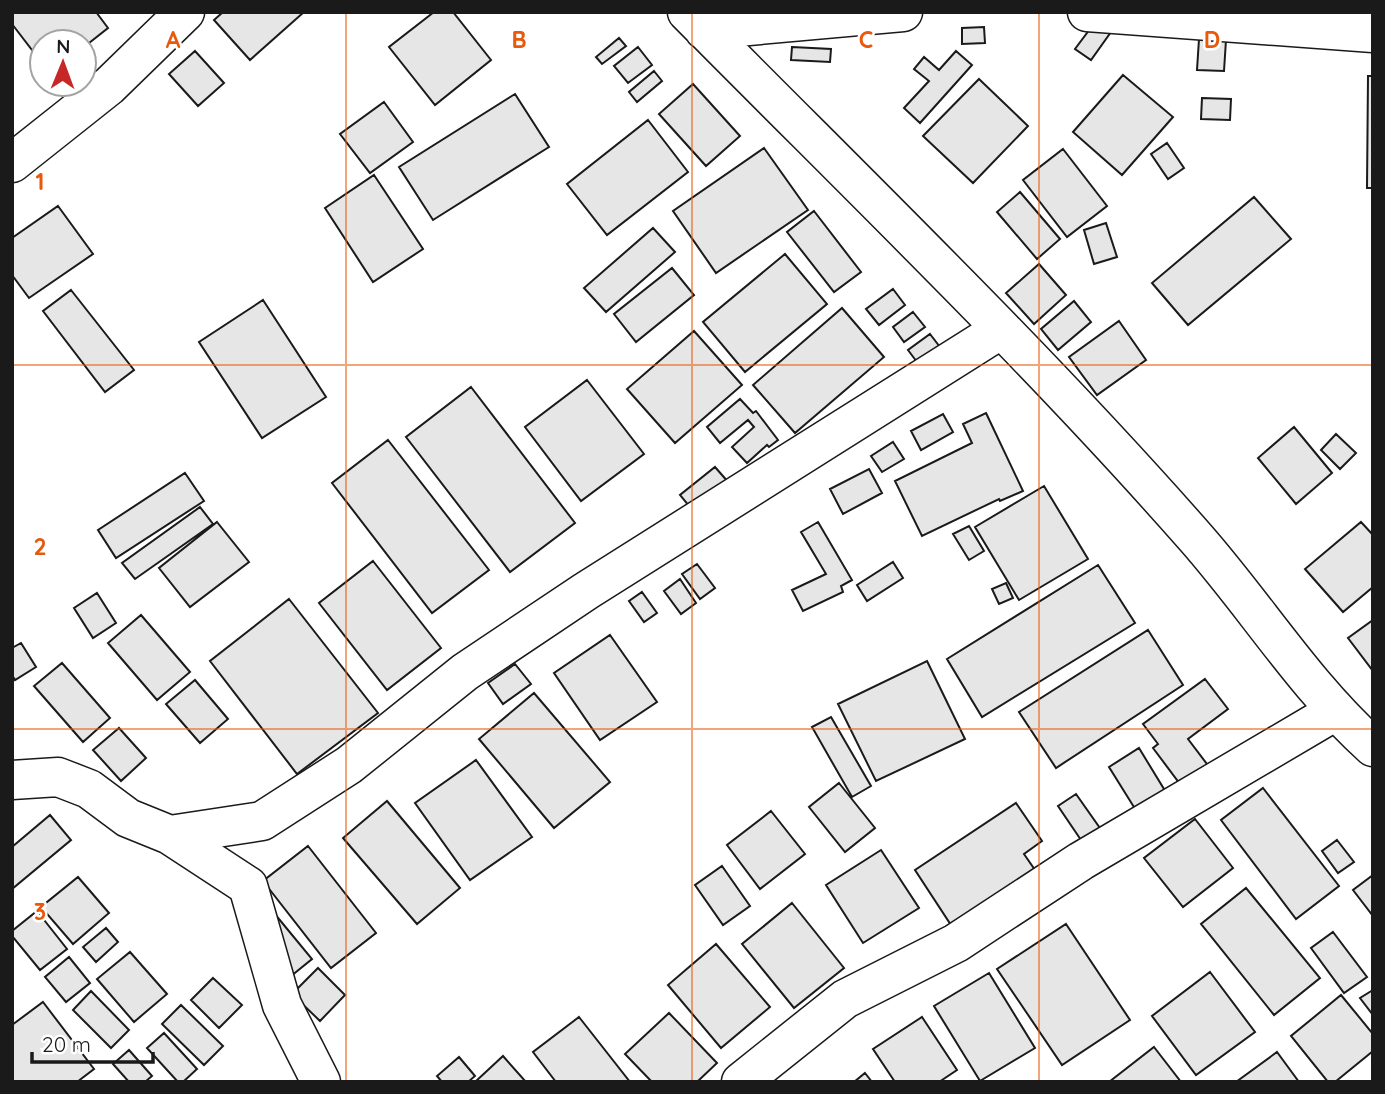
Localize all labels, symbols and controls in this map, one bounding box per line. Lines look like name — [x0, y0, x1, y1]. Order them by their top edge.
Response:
text: A — [166, 25, 181, 54]
text: B — [511, 25, 527, 54]
text: C — [859, 25, 873, 54]
text: D — [1204, 25, 1220, 54]
north arrow — [28, 28, 98, 98]
text: N — [56, 34, 70, 58]
text: 1 — [36, 167, 44, 196]
text: 2 — [33, 532, 47, 561]
text: 3 — [34, 897, 46, 926]
scale bar — [32, 1020, 152, 1064]
text: 20 m — [42, 1031, 91, 1057]

